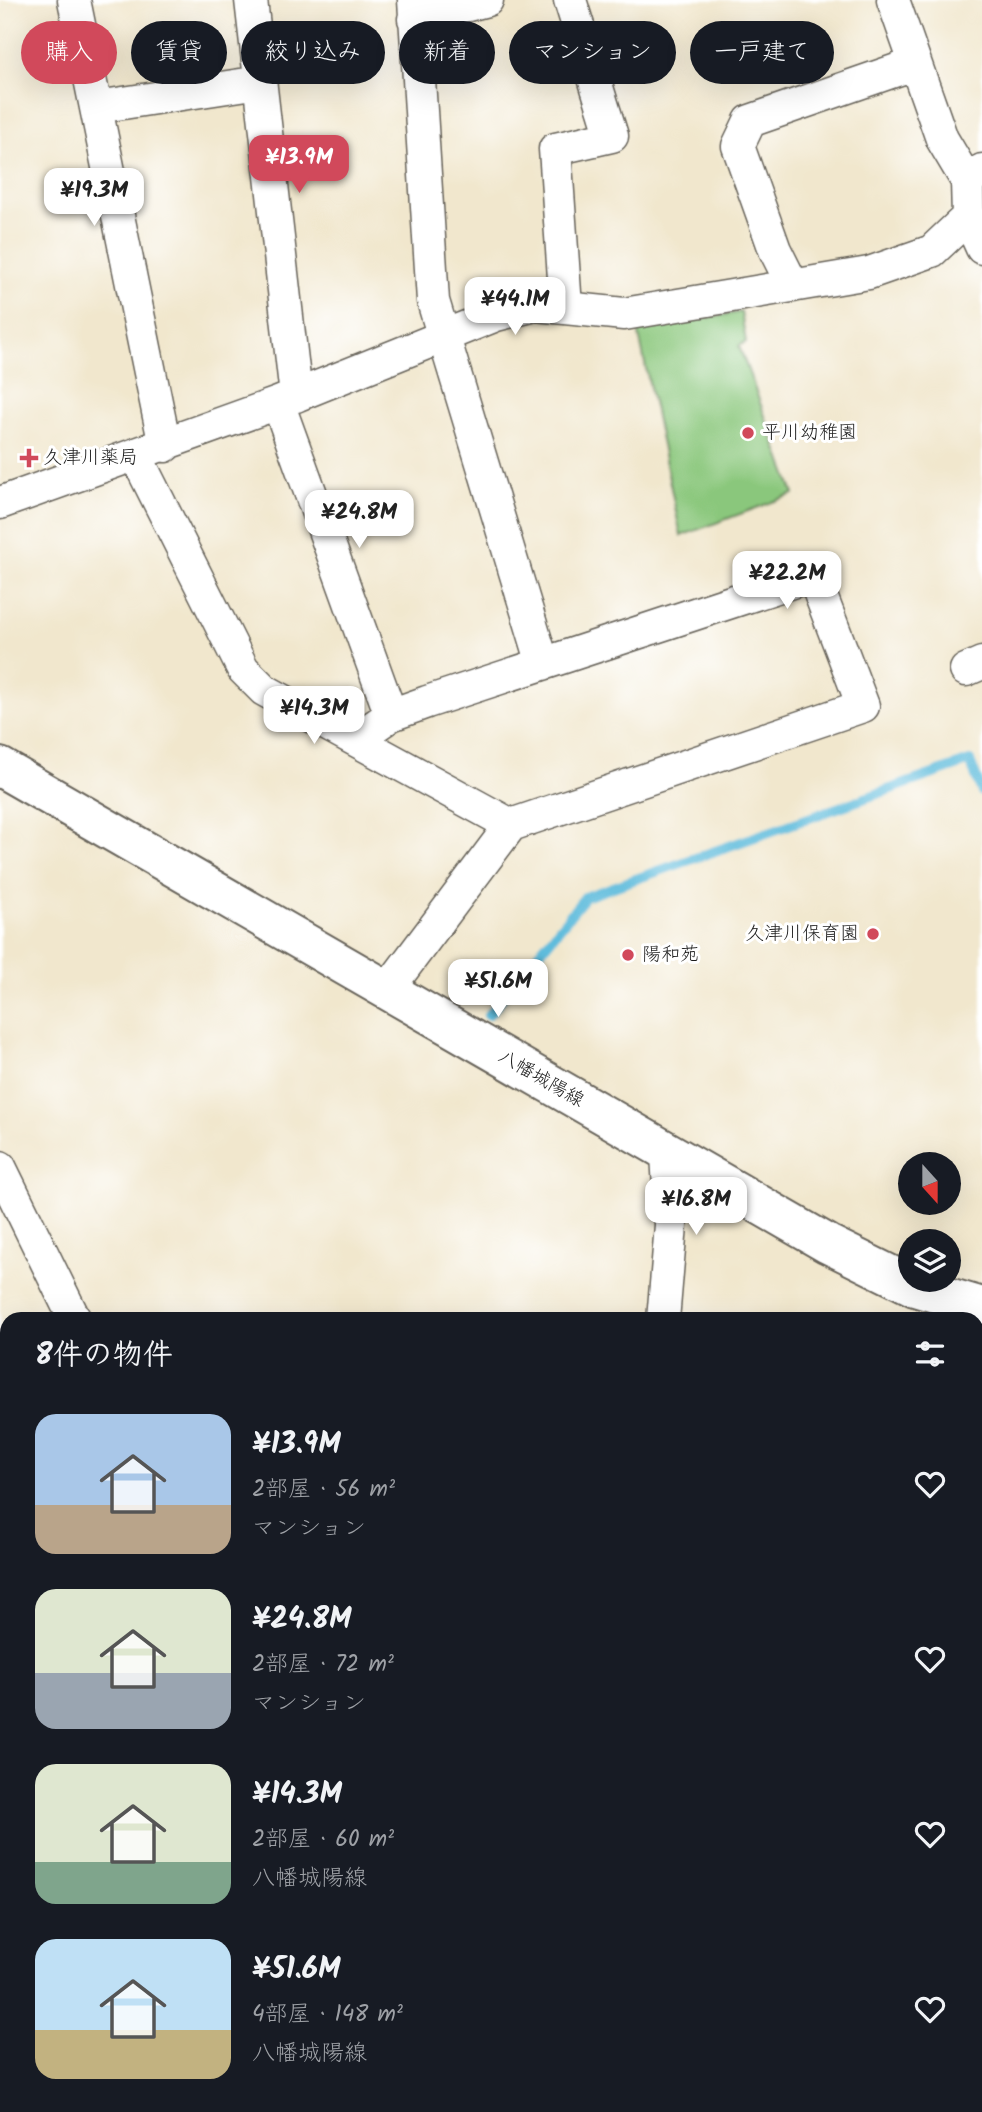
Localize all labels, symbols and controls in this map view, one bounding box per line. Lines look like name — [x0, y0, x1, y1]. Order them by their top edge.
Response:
chip: 購入 — [21, 21, 117, 84]
chip: 賃貸 — [131, 21, 227, 84]
chip: 絞り込み — [241, 21, 385, 84]
chip: 新着 — [399, 21, 495, 84]
chip: マンション — [509, 21, 676, 84]
chip: 一戸建て — [690, 21, 834, 84]
pin: ¥13.9M — [242, 136, 356, 195]
text: ¥13.9M — [265, 140, 333, 176]
pin: ¥19.3M — [37, 168, 151, 228]
text: ¥19.3M — [60, 173, 128, 209]
pin: ¥44.1M — [458, 278, 572, 337]
text: ¥44.1M — [480, 282, 550, 318]
place label: 平川幼稚園 — [762, 418, 857, 448]
marker: 平川幼稚園 — [740, 425, 756, 441]
place label: 久津川薬局 — [43, 443, 138, 473]
marker: 久津川薬局 — [21, 450, 37, 466]
pin: ¥24.8M — [302, 490, 416, 550]
text: ¥24.8M — [321, 495, 397, 531]
pin: ¥22.2M — [730, 552, 844, 611]
text: ¥22.2M — [748, 556, 826, 592]
pin: ¥14.3M — [257, 686, 371, 746]
text: ¥14.3M — [279, 691, 349, 727]
place label: 久津川保育園 — [745, 919, 859, 949]
marker: 久津川保育園 — [865, 926, 881, 942]
place label: 陽和苑 — [642, 940, 699, 970]
marker: 陽和苑 — [620, 947, 636, 963]
pin: ¥51.6M — [441, 960, 555, 1019]
text: ¥51.6M — [464, 964, 532, 1000]
street label: 八幡城陽線 — [492, 1042, 590, 1116]
north arrow — [898, 1152, 961, 1214]
map controls — [898, 1152, 961, 1292]
pin: ¥16.8M — [639, 1178, 753, 1237]
text: ¥16.8M — [661, 1182, 731, 1218]
button: layers — [898, 1229, 961, 1292]
text: 8件の物件 — [35, 1332, 173, 1380]
icon: filters — [911, 1335, 949, 1373]
text: ¥13.9M — [252, 1421, 341, 1469]
icon: home — [91, 1442, 175, 1526]
icon: heart — [911, 1465, 949, 1503]
text: 2部屋 · 56 m² — [252, 1472, 395, 1508]
text: マンション — [252, 1511, 366, 1547]
text: ¥24.8M — [252, 1596, 352, 1644]
icon: home — [91, 1617, 175, 1701]
icon: heart — [911, 1640, 949, 1678]
text: 2部屋 · 72 m² — [252, 1647, 394, 1683]
text: マンション — [252, 1686, 366, 1722]
text: ¥14.3M — [252, 1771, 342, 1819]
icon: home — [91, 1792, 175, 1876]
icon: heart — [911, 1815, 949, 1853]
text: 2部屋 · 60 m² — [252, 1822, 394, 1858]
text: 八幡城陽線 — [252, 1861, 367, 1897]
text: ¥51.6M — [252, 1946, 341, 1994]
icon: home — [91, 1967, 175, 2051]
icon: heart — [911, 1990, 949, 2028]
text: 4部屋 · 148 m² — [252, 1997, 403, 2033]
text: 八幡城陽線 — [252, 2036, 367, 2072]

